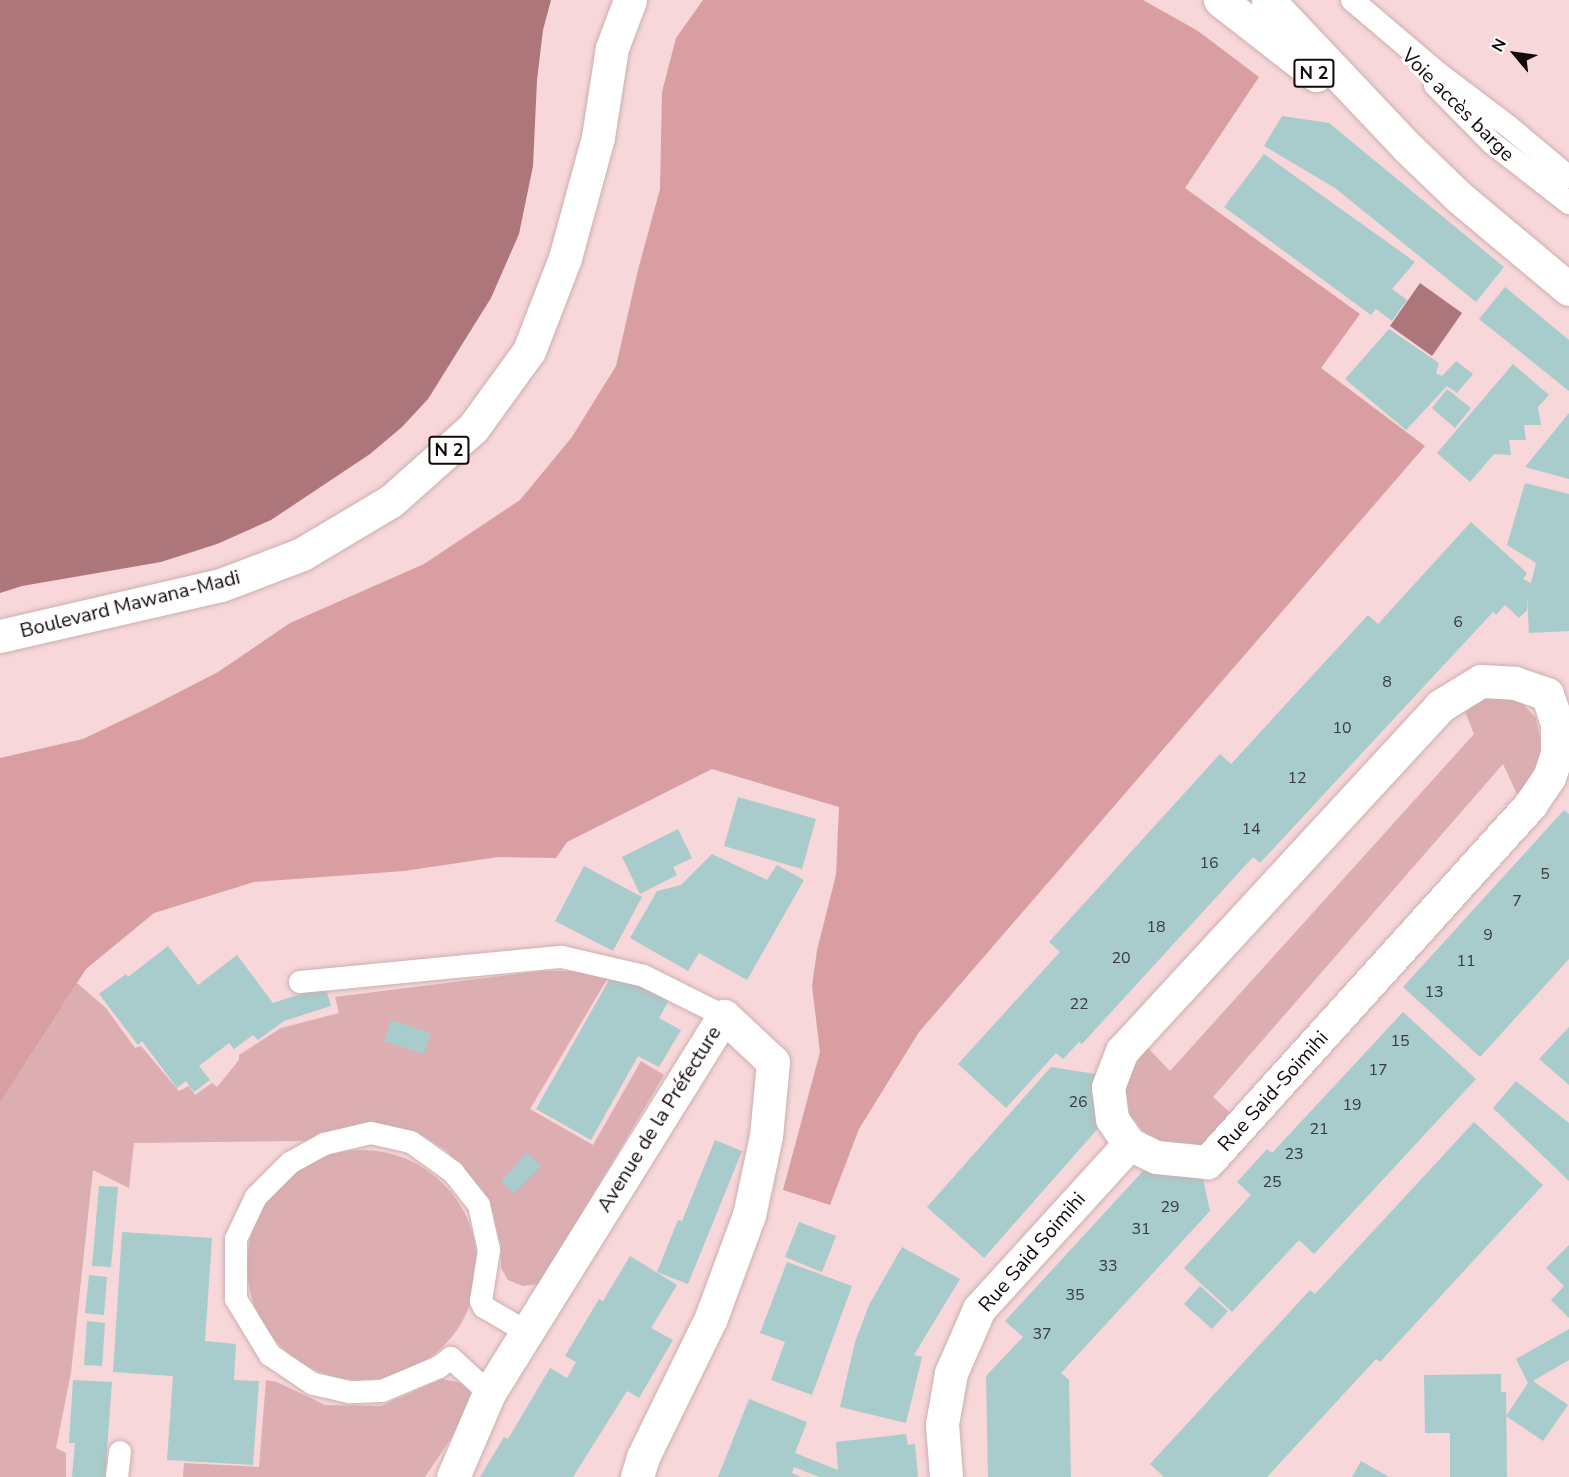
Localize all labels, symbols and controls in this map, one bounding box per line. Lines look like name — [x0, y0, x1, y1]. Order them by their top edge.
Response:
north arrow — [1485, 24, 1545, 84]
text: N — [1487, 35, 1512, 56]
street label: Voie accès barge — [1397, 44, 1519, 166]
road number: N 2 — [1293, 58, 1335, 88]
road number: N 2 — [428, 435, 470, 465]
street label: Boulevard Mawana-Madi — [17, 565, 243, 643]
house number: 6 — [1453, 612, 1463, 632]
house number: 8 — [1382, 672, 1392, 692]
house number: 10 — [1332, 718, 1352, 738]
house number: 12 — [1287, 768, 1307, 788]
house number: 14 — [1241, 819, 1261, 839]
house number: 16 — [1199, 853, 1219, 873]
house number: 5 — [1540, 864, 1550, 884]
house number: 7 — [1512, 891, 1522, 911]
house number: 18 — [1146, 917, 1166, 937]
house number: 9 — [1483, 925, 1493, 945]
house number: 20 — [1111, 948, 1131, 968]
house number: 11 — [1456, 951, 1476, 971]
house number: 13 — [1424, 982, 1444, 1002]
house number: 22 — [1069, 994, 1089, 1014]
street label: Avenue de la Préfecture — [592, 1022, 726, 1216]
street label: Rue Said-Soimihi — [1213, 1026, 1333, 1156]
house number: 15 — [1390, 1031, 1410, 1051]
house number: 17 — [1368, 1060, 1388, 1080]
house number: 26 — [1068, 1092, 1088, 1112]
house number: 19 — [1342, 1095, 1362, 1115]
house number: 21 — [1309, 1119, 1329, 1139]
house number: 23 — [1284, 1144, 1304, 1164]
house number: 25 — [1262, 1172, 1282, 1192]
street label: Rue Said Soimihi — [974, 1187, 1090, 1317]
house number: 29 — [1160, 1197, 1180, 1217]
house number: 31 — [1131, 1219, 1151, 1239]
house number: 33 — [1098, 1256, 1118, 1276]
house number: 35 — [1065, 1285, 1085, 1305]
house number: 37 — [1032, 1324, 1052, 1344]

